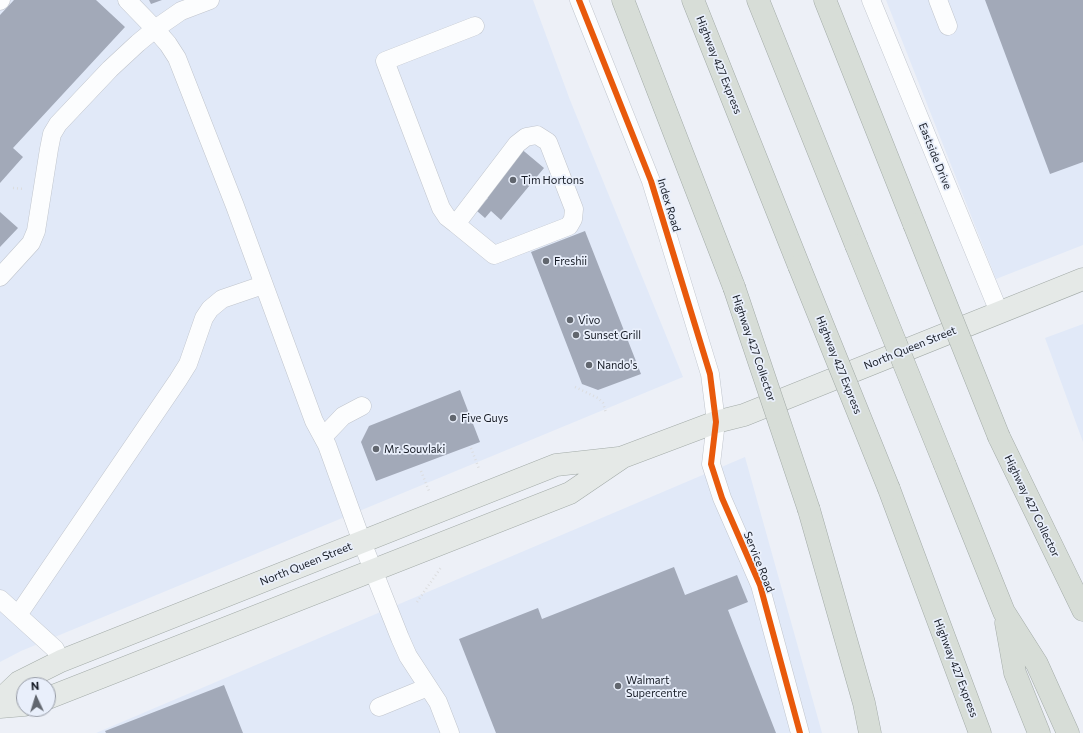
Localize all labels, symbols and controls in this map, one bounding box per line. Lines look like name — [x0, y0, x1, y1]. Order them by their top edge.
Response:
street label: Highway 427 Express — [693, 14, 745, 116]
street label: Eastside Drive — [916, 121, 954, 191]
place label: Tim Hortons — [521, 173, 584, 187]
marker: Tim Hortons — [508, 175, 518, 185]
street label: Index Road — [655, 177, 683, 233]
place label: Freshii — [554, 254, 587, 268]
marker: Freshii — [541, 256, 551, 266]
street label: Highway 427 Collector — [730, 293, 778, 403]
place label: Vivo — [578, 313, 600, 327]
street label: Highway 427 Express — [813, 314, 865, 416]
marker: Vivo — [565, 315, 575, 325]
street label: North Queen Street — [862, 323, 958, 373]
place label: Sunset Grill — [584, 328, 641, 342]
marker: Sunset Grill — [571, 330, 581, 340]
place label: Nando's — [597, 358, 638, 372]
marker: Nando's — [584, 360, 594, 370]
place label: Five Guys — [461, 411, 508, 425]
marker: Five Guys — [448, 413, 458, 423]
place label: Mr. Souvlaki — [384, 442, 445, 456]
marker: Mr. Souvlaki — [371, 444, 381, 454]
street label: Highway 427 Collector — [1001, 453, 1063, 559]
street label: Service Road — [741, 530, 777, 594]
street label: North Queen Street — [258, 539, 354, 589]
street label: Highway 427 Express — [931, 617, 981, 719]
place label: Walmart Supercentre — [626, 673, 687, 699]
north arrow — [16, 677, 56, 717]
text: N — [31, 679, 40, 692]
marker: Walmart Supercentre — [613, 681, 623, 691]

